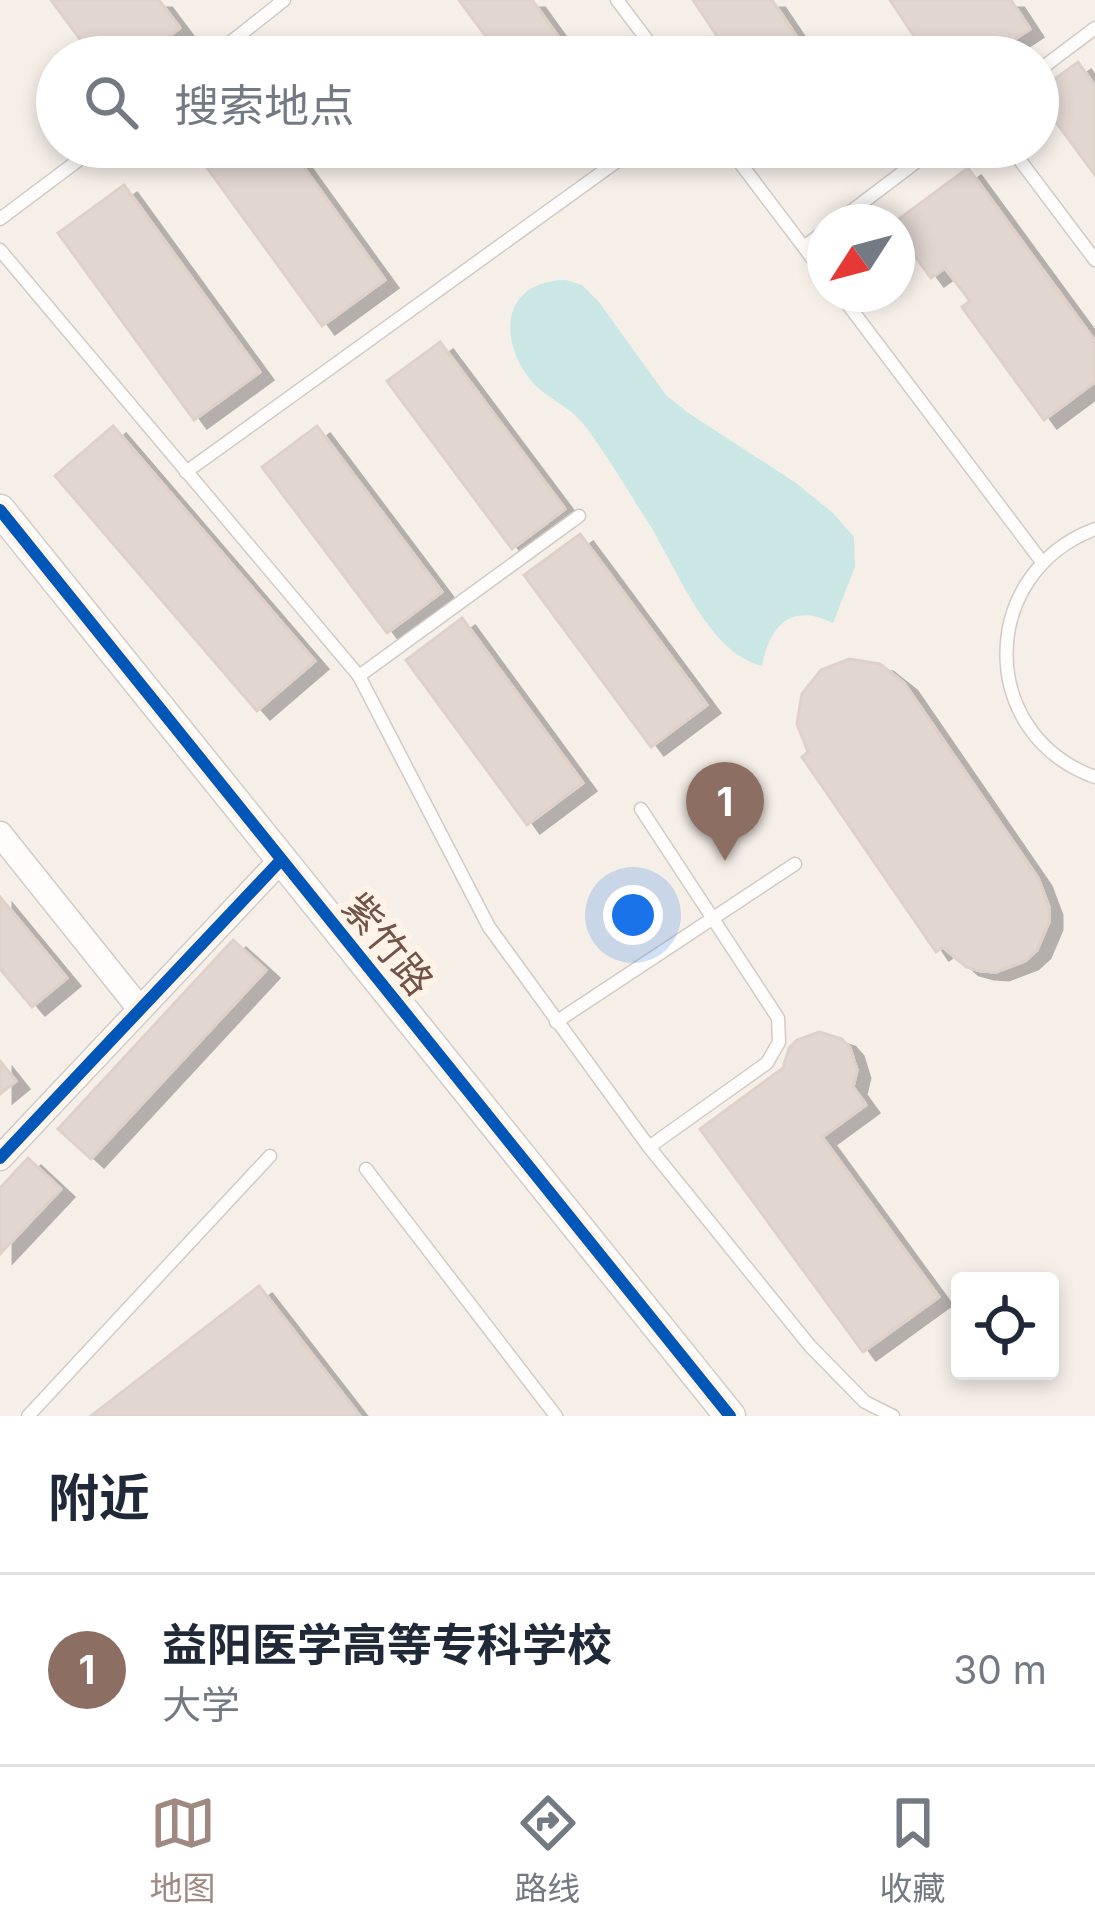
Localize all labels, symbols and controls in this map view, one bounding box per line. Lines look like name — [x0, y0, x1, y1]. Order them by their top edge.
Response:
search box — [36, 36, 1059, 168]
icon: search — [78, 69, 144, 135]
text: 搜索地点 — [174, 78, 354, 133]
north arrow — [807, 204, 915, 312]
pin: 1 — [686, 762, 764, 861]
street label: 紫竹路 — [333, 883, 443, 1004]
your location — [603, 885, 663, 945]
map controls — [951, 1272, 1059, 1380]
button: locate — [951, 1272, 1059, 1380]
text: 附近 — [48, 1467, 150, 1528]
text: 益阳医学高等专科学校 — [162, 1617, 612, 1672]
text: 1 — [79, 1646, 95, 1693]
text: 30 m — [953, 1646, 1047, 1693]
text: 大学 — [162, 1681, 240, 1728]
tab: 地图 — [150, 1790, 216, 1910]
tab: 路线 — [515, 1790, 581, 1910]
tab: 收藏 — [880, 1790, 946, 1910]

